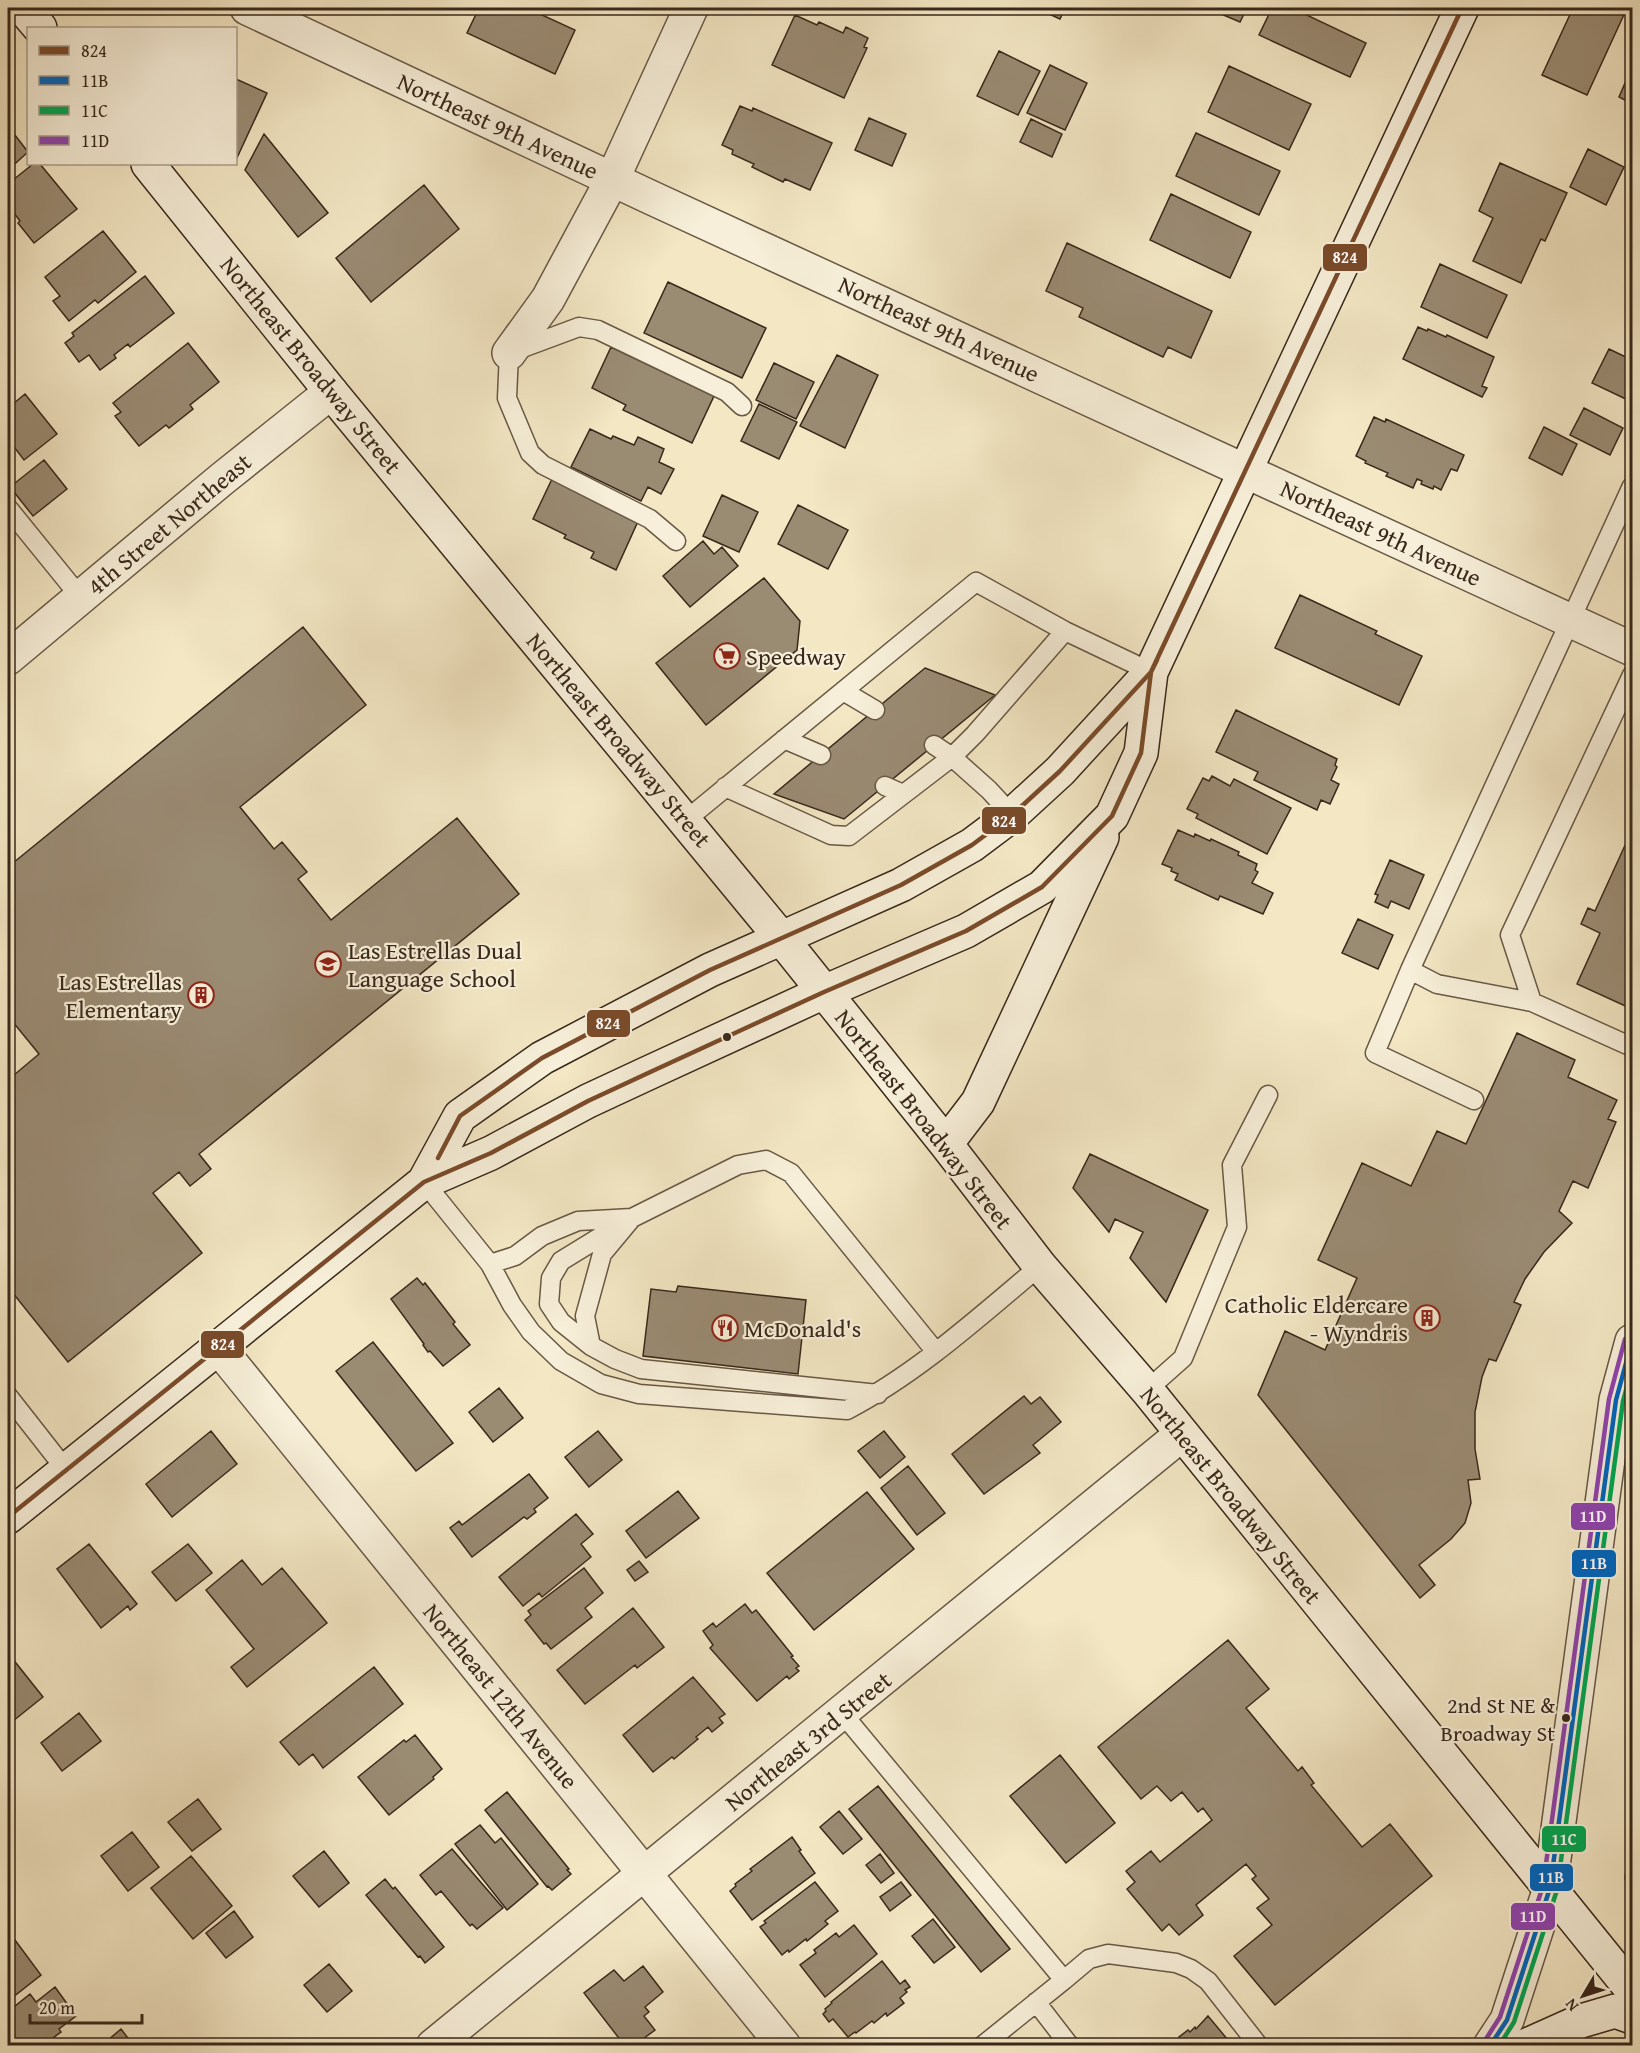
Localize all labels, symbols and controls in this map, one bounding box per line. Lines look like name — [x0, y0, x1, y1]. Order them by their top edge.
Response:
legend — [27, 27, 237, 165]
text: 824 — [81, 37, 107, 64]
street label: Northeast 9th Avenue — [392, 64, 604, 188]
text: 11B — [81, 67, 109, 94]
text: 11C — [81, 97, 108, 124]
text: 11D — [81, 127, 109, 154]
line badge: 824 — [1322, 243, 1368, 272]
text: 824 — [1333, 245, 1357, 269]
street label: Northeast Broadway Street — [212, 249, 410, 482]
street label: Northeast 9th Avenue — [833, 267, 1045, 391]
street label: 4th Street Northeast — [79, 444, 259, 603]
street label: Northeast 9th Avenue — [1275, 471, 1487, 595]
street label: Northeast Broadway Street — [518, 625, 720, 856]
place label: Speedway — [746, 639, 846, 674]
supermarket icon: Speedway — [712, 641, 742, 671]
line badge: 824 — [981, 806, 1027, 835]
text: 824 — [992, 809, 1016, 833]
place label: Las Estrellas Dual Language School — [348, 933, 522, 996]
school or university icon: Las Estrellas Dual Language School — [313, 949, 343, 979]
place label: Las Estrellas Elementary — [59, 964, 182, 1027]
building icon: Las Estrellas Elementary — [186, 980, 216, 1010]
street label: Northeast Broadway Street — [827, 1001, 1022, 1237]
line badge: 824 — [586, 1009, 631, 1038]
text: 824 — [596, 1011, 620, 1035]
unlabelled marker — [721, 1031, 733, 1043]
place label: Catholic Eldercare - Wyndris — [1225, 1287, 1408, 1350]
building icon: Catholic Eldercare - Wyndris — [1412, 1303, 1442, 1333]
place label: McDonald's — [744, 1311, 861, 1346]
restaurant icon: McDonald's — [710, 1313, 740, 1343]
line badge: 824 — [200, 1330, 245, 1359]
text: 824 — [211, 1332, 235, 1356]
street label: Northeast Broadway Street — [1132, 1379, 1330, 1612]
line badge: 11D — [1570, 1502, 1616, 1531]
text: 11D — [1580, 1504, 1607, 1528]
line badge: 11B — [1571, 1549, 1617, 1578]
text: 11B — [1581, 1551, 1607, 1575]
street label: Northeast 12th Avenue — [415, 1596, 587, 1796]
street label: Northeast 3rd Street — [717, 1662, 899, 1819]
place label: 2nd St NE & Broadway St — [1440, 1689, 1555, 1749]
marker: 2nd St NE & Broadway St — [1560, 1712, 1572, 1724]
line badge: 11C — [1541, 1825, 1587, 1853]
text: 11C — [1551, 1827, 1577, 1851]
line badge: 11B — [1529, 1863, 1574, 1892]
text: 11B — [1538, 1865, 1564, 1889]
line badge: 11D — [1510, 1902, 1556, 1931]
text: 11D — [1520, 1904, 1547, 1928]
north arrow — [1553, 1966, 1613, 2026]
scale bar — [30, 1987, 142, 2025]
text: N — [1558, 1993, 1584, 2017]
text: 20 m — [39, 1994, 75, 2021]

